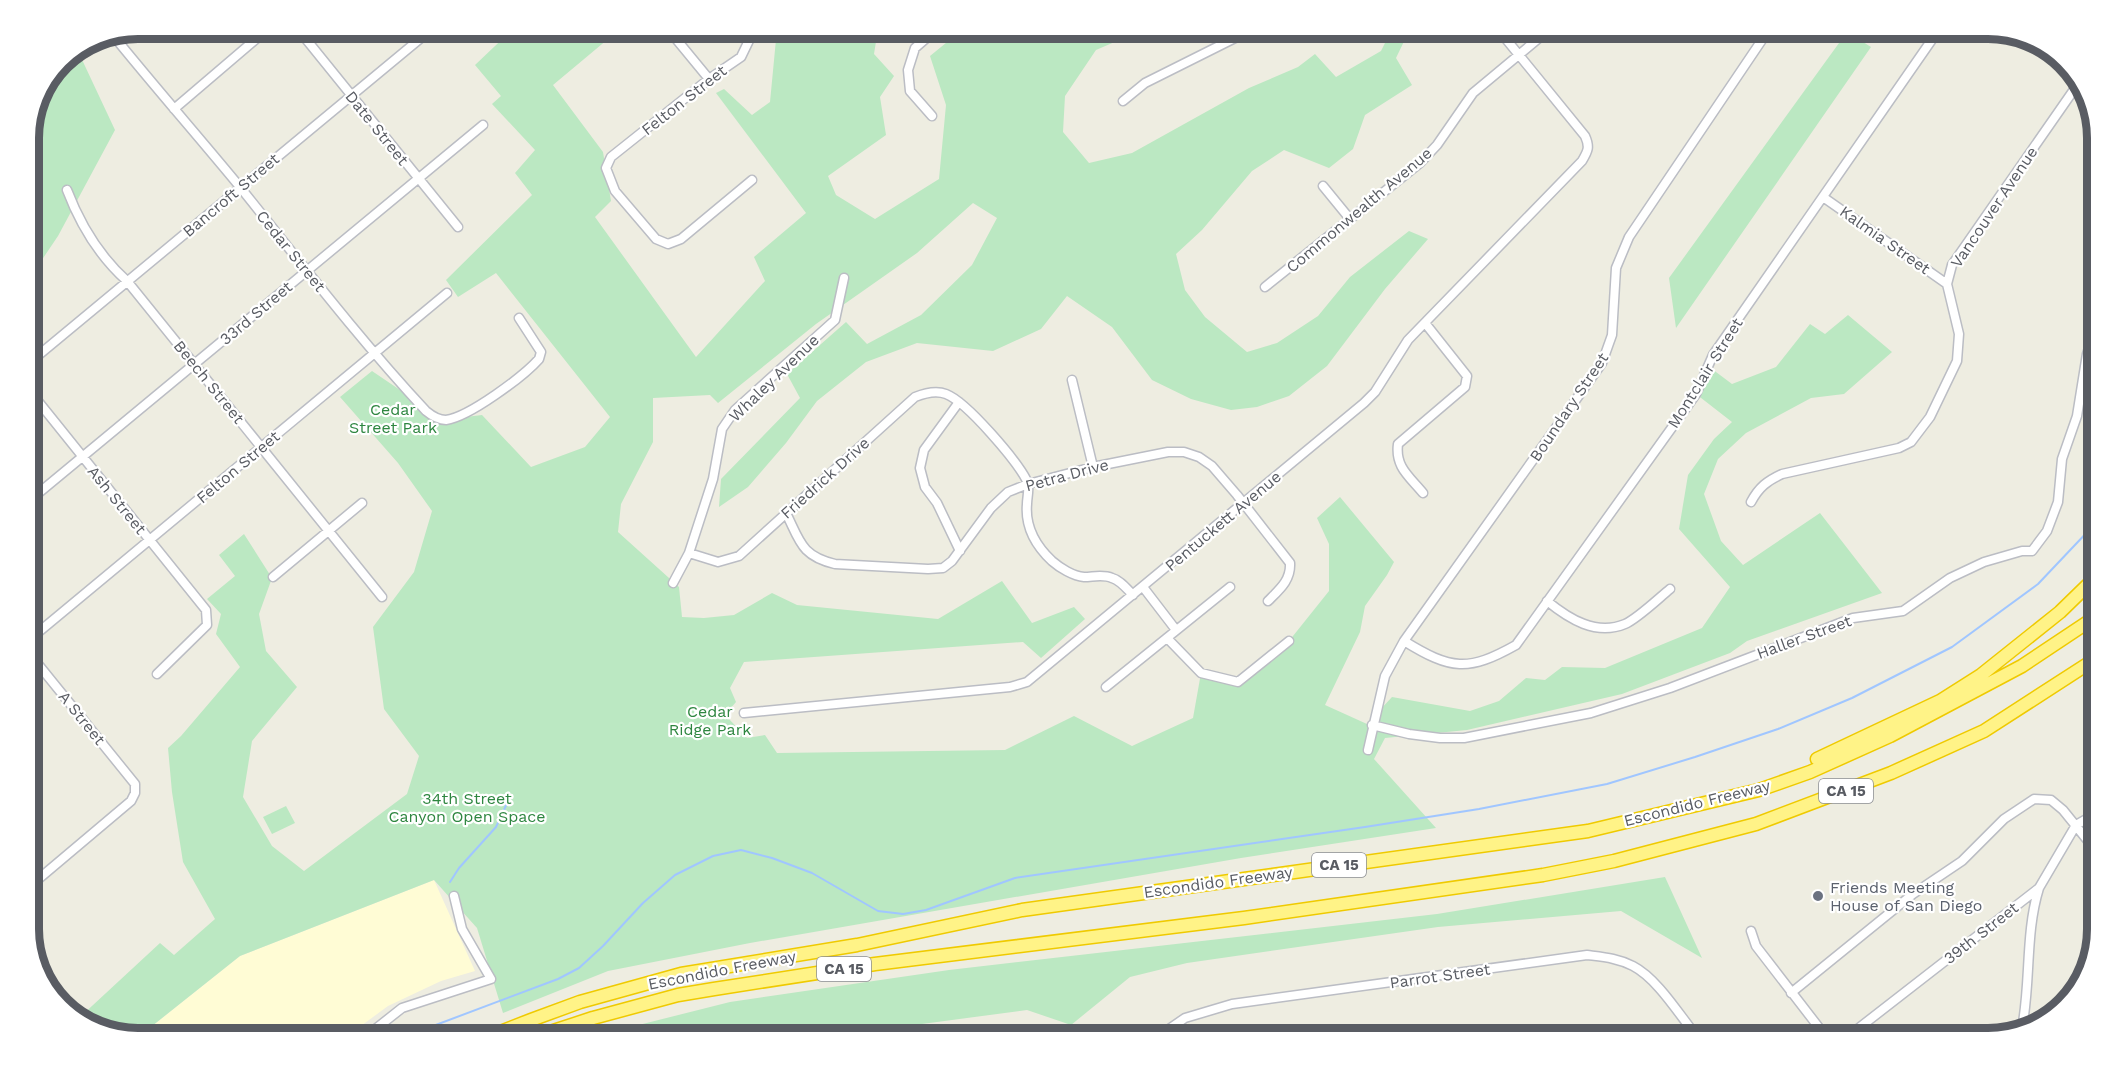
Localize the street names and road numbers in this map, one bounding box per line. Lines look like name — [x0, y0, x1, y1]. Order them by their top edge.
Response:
street label: Felton Street — [638, 61, 730, 139]
street label: Date Street — [341, 87, 413, 169]
street label: Commonwealth Avenue — [1282, 143, 1436, 277]
street label: Vancouver Avenue — [1946, 143, 2042, 271]
street label: Bancroft Street — [179, 149, 283, 241]
street label: Kalmia Street — [1836, 202, 1934, 278]
street label: Cedar Street — [252, 207, 330, 296]
street label: 33rd Street — [216, 277, 296, 349]
street label: Montclair Street — [1663, 314, 1747, 432]
street label: Whaley Avenue — [725, 330, 823, 426]
street label: Beech Street — [170, 337, 248, 428]
street label: Boundary Street — [1526, 349, 1613, 465]
street label: Felton Street — [193, 427, 284, 507]
street label: Friedrick Drive — [777, 433, 873, 523]
street label: Petra Drive — [1023, 455, 1111, 495]
street label: Ash Street — [84, 462, 151, 538]
street label: Pentuckett Avenue — [1161, 467, 1285, 575]
street label: Haller Street — [1754, 611, 1854, 663]
street label: A Street — [55, 687, 110, 749]
street label: Escondido Freeway — [1622, 775, 1773, 830]
road number: CA 15 — [1819, 779, 1873, 803]
road number: CA 15 — [1312, 853, 1366, 877]
street label: Escondido Freeway — [1142, 862, 1294, 902]
street label: 39th Street — [1940, 898, 2022, 968]
street label: Escondido Freeway — [646, 946, 798, 994]
road number: CA 15 — [817, 957, 871, 981]
street label: Parrot Street — [1388, 959, 1492, 992]

